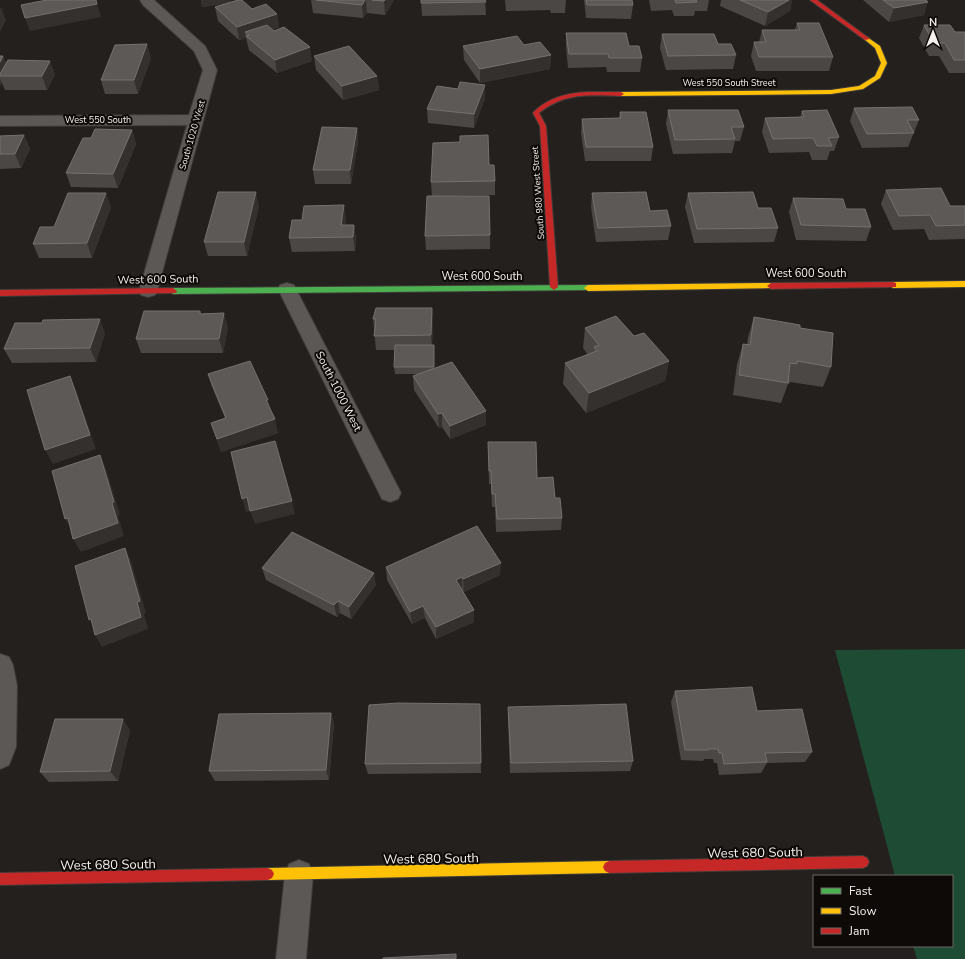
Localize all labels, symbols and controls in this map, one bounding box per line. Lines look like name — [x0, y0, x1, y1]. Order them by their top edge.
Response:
north arrow — [913, 12, 953, 52]
text: N — [929, 15, 937, 30]
street label: West 550 South Street — [682, 77, 776, 89]
street label: South 1020 West — [176, 98, 208, 171]
street label: West 550 South — [65, 114, 131, 126]
street label: South 980 West Street — [529, 145, 547, 240]
street label: West 600 South — [765, 266, 847, 281]
street label: West 600 South — [441, 269, 523, 284]
street label: West 600 South — [117, 271, 199, 288]
street label: South 1000 West — [312, 349, 365, 434]
street label: West 680 South — [707, 843, 803, 863]
street label: West 680 South — [383, 849, 479, 869]
street label: West 680 South — [60, 855, 156, 875]
legend — [813, 875, 953, 947]
text: Fast — [849, 883, 872, 899]
text: Slow — [849, 903, 877, 919]
text: Jam — [848, 923, 870, 939]

